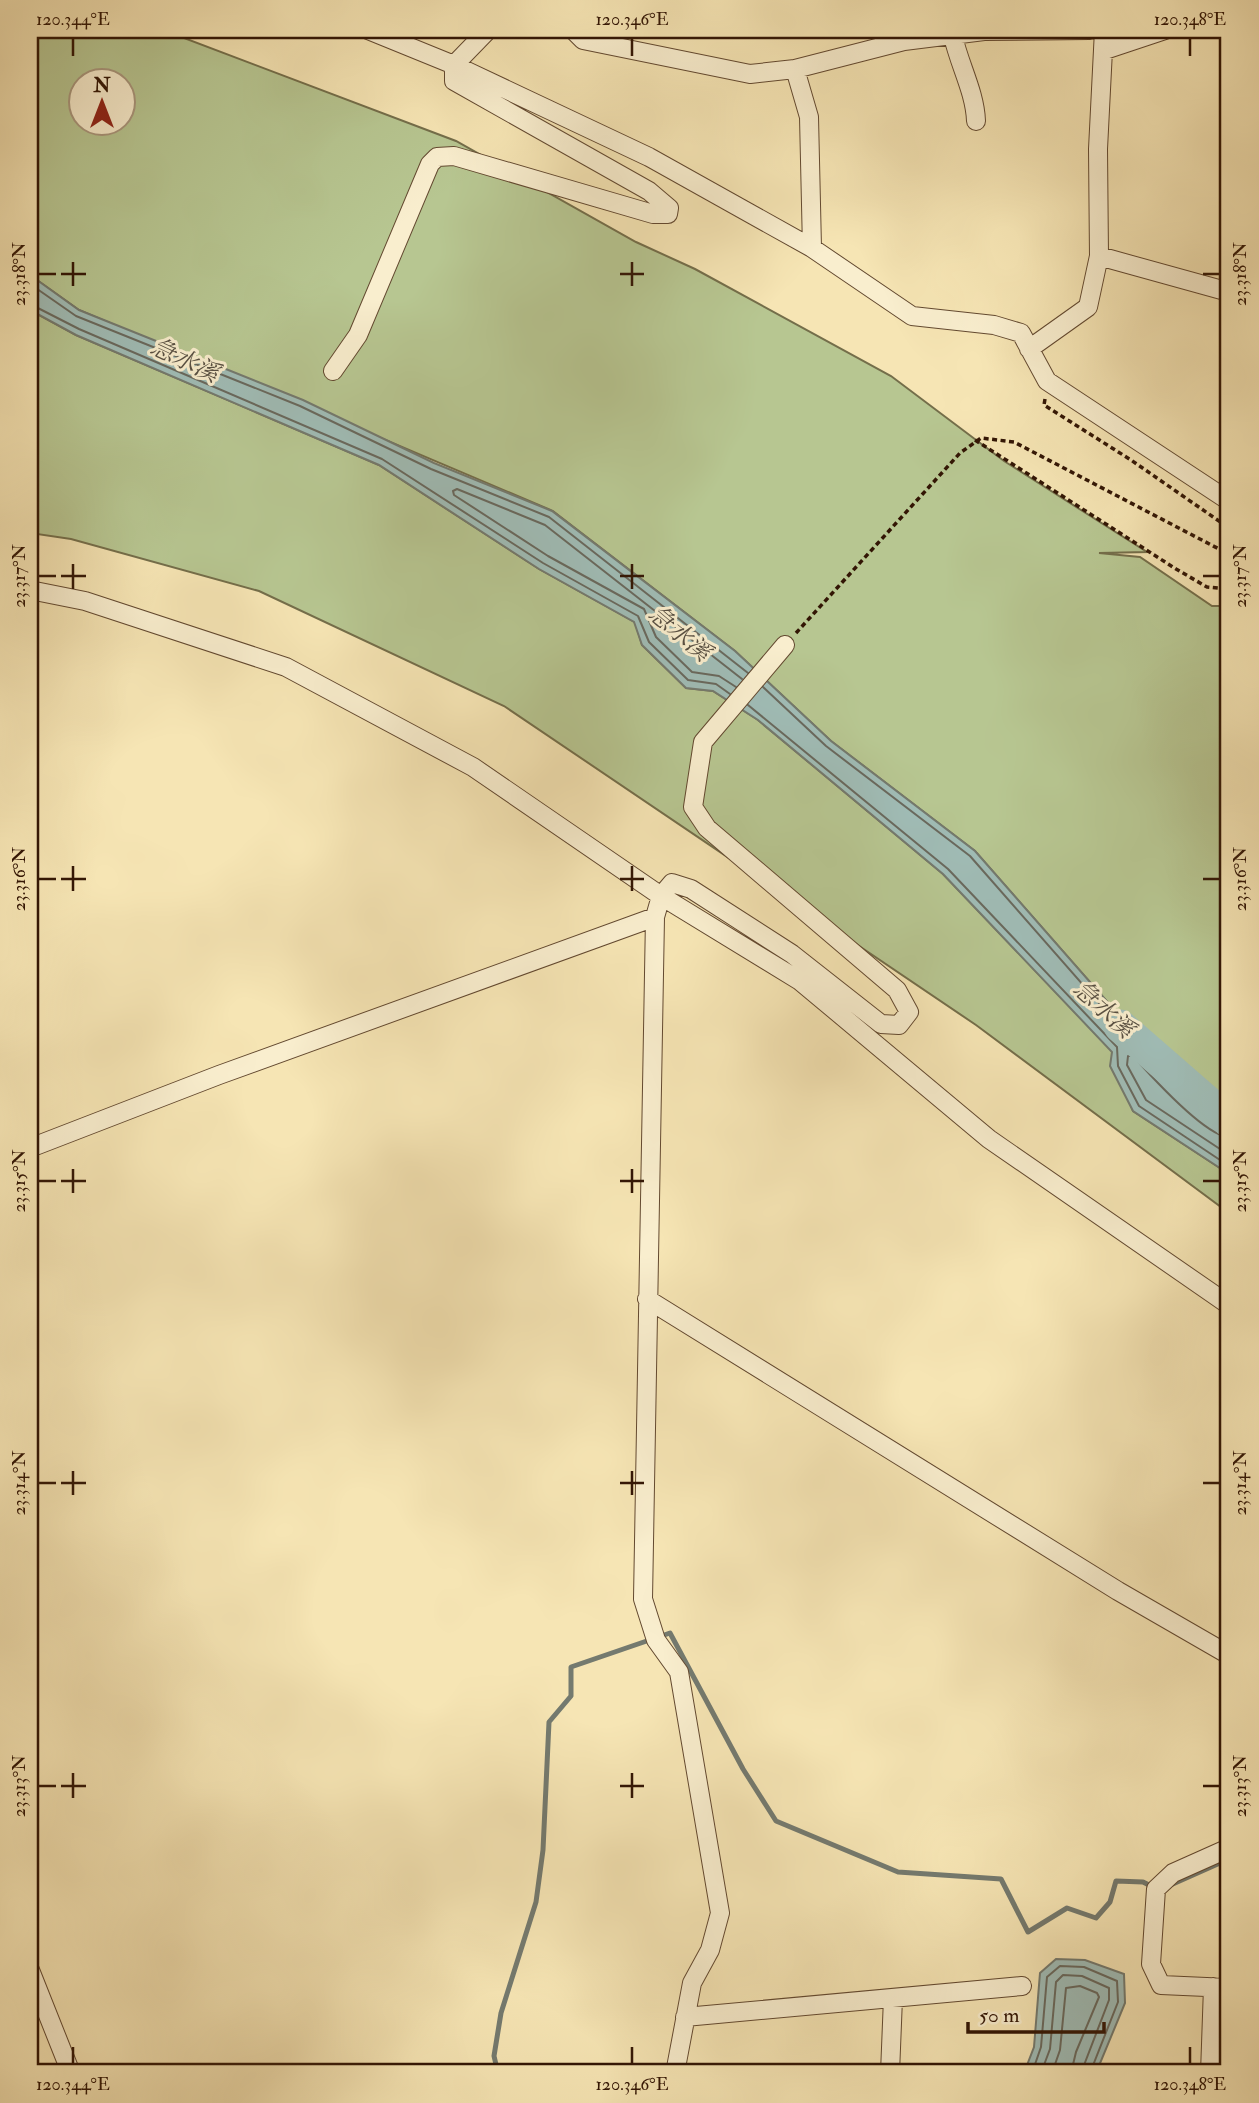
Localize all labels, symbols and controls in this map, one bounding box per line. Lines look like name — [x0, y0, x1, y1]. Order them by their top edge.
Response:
text: 120.344°E — [36, 8, 110, 31]
text: 120.346°E — [595, 8, 669, 31]
text: 120.348°E — [1154, 8, 1226, 31]
north arrow — [66, 66, 136, 136]
text: N — [92, 74, 111, 98]
text: 23.318°N — [8, 242, 31, 306]
text: 23.318°N — [1229, 242, 1252, 306]
water label: 急水溪 — [146, 331, 227, 391]
text: 23.317°N — [8, 544, 31, 608]
text: 23.317°N — [1229, 544, 1252, 608]
water label: 急水溪 — [642, 598, 720, 670]
text: 23.316°N — [8, 847, 31, 911]
text: 23.316°N — [1229, 847, 1252, 911]
water label: 急水溪 — [1067, 974, 1143, 1047]
text: 23.315°N — [8, 1149, 31, 1213]
text: 23.315°N — [1229, 1149, 1252, 1213]
text: 23.314°N — [8, 1450, 31, 1516]
text: 23.314°N — [1229, 1450, 1252, 1516]
text: 23.313°N — [8, 1755, 31, 1817]
text: 23.313°N — [1229, 1755, 1252, 1817]
scale bar — [968, 1991, 1105, 2035]
text: 50 m — [979, 2002, 1020, 2029]
text: 120.344°E — [36, 2073, 110, 2096]
text: 120.346°E — [595, 2073, 669, 2096]
text: 120.348°E — [1154, 2073, 1226, 2096]

